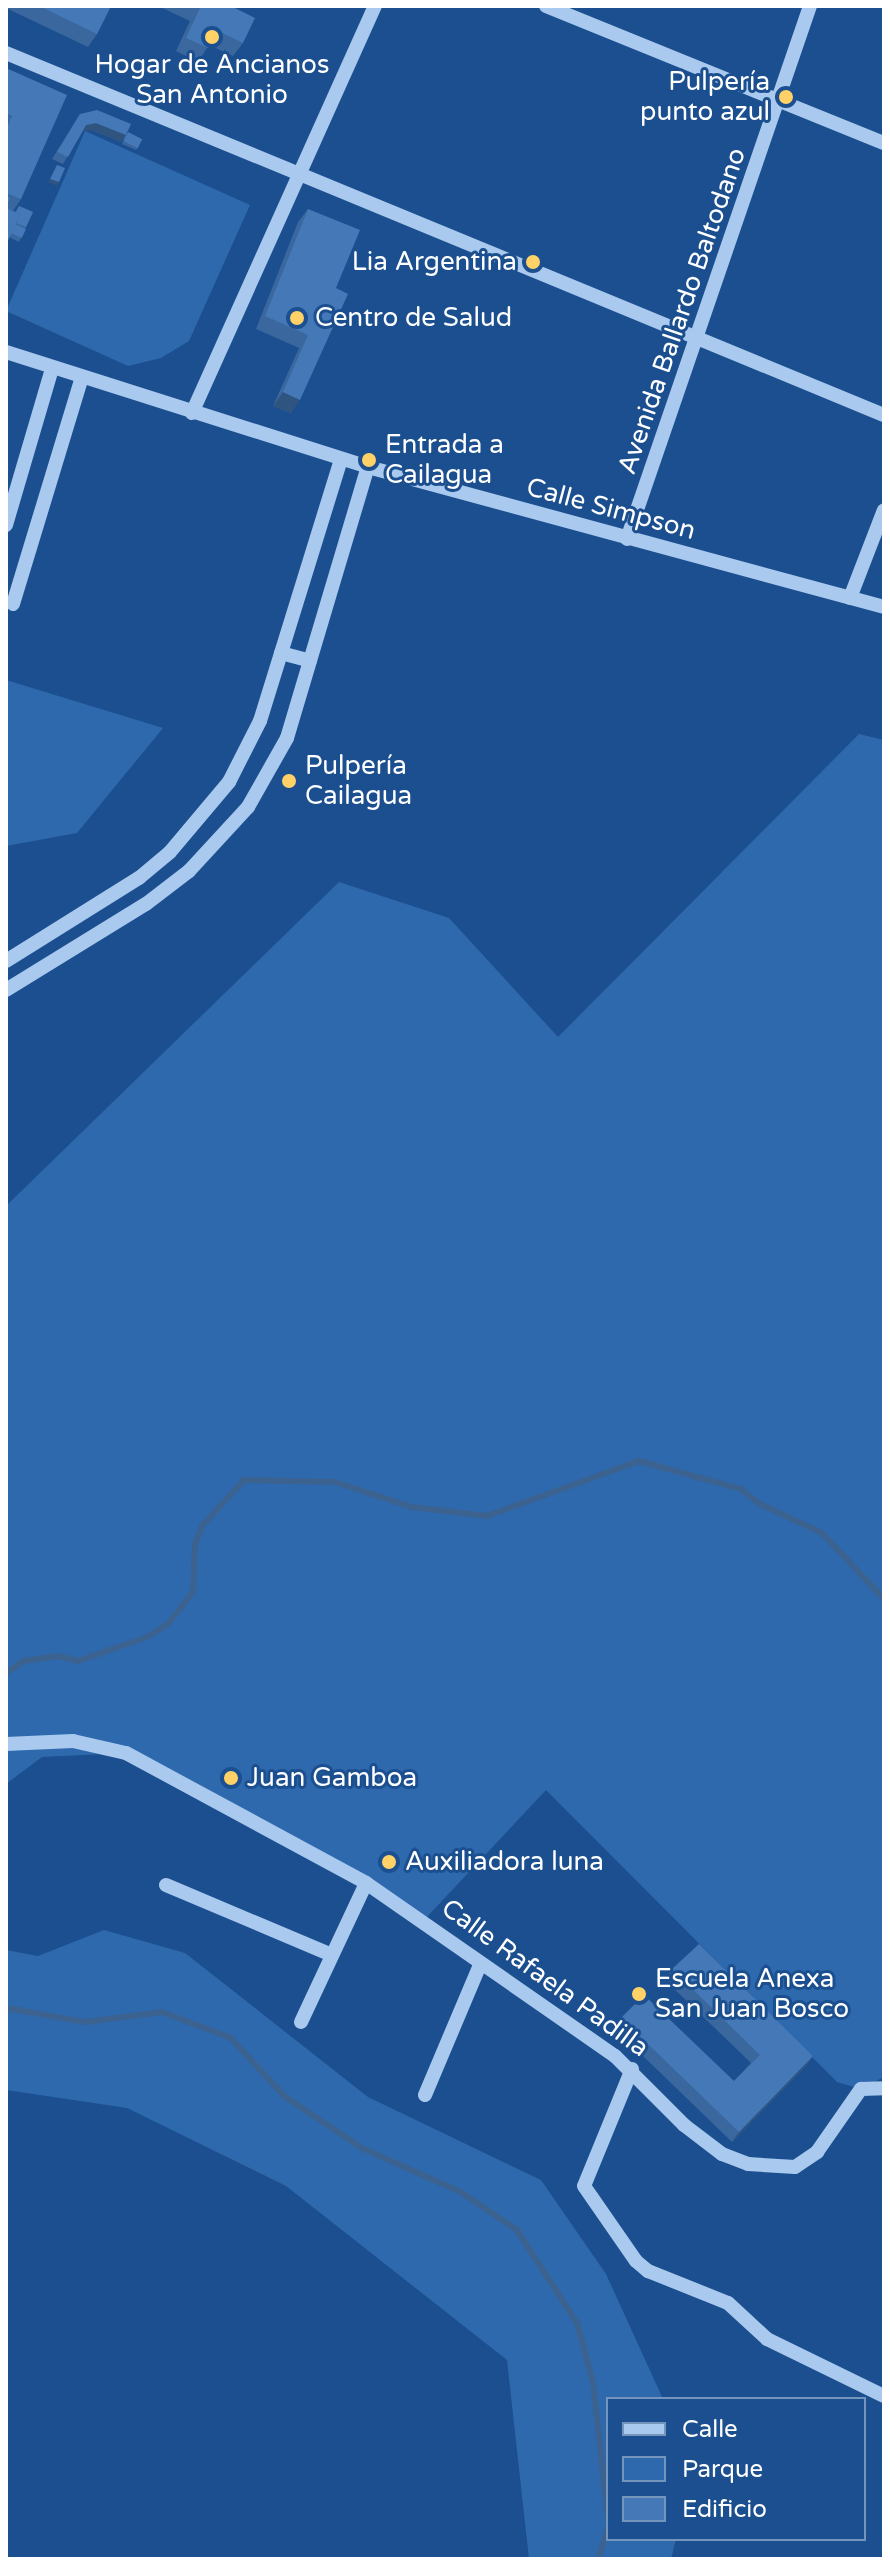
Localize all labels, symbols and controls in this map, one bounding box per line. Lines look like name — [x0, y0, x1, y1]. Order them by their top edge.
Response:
marker: Hogar de Ancianos San Antonio — [203, 28, 221, 46]
place label: Hogar de Ancianos San Antonio — [95, 49, 329, 110]
place label: Pulpería punto azul — [640, 66, 770, 128]
marker: Pulpería punto azul — [777, 88, 795, 106]
street label: Avenida Ballardo Baltodano — [611, 144, 753, 478]
place label: Lia Argentina — [352, 246, 517, 278]
marker: Lia Argentina — [524, 253, 542, 271]
place label: Centro de Salud — [315, 302, 512, 334]
marker: Centro de Salud — [286, 307, 308, 329]
place label: Entrada a Cailagua — [385, 429, 504, 490]
marker: Entrada a Cailagua — [360, 451, 378, 469]
street label: Calle Simpson — [523, 471, 699, 547]
place label: Pulpería Cailagua — [305, 750, 412, 812]
marker: Pulpería Cailagua — [280, 772, 298, 790]
place label: Juan Gamboa — [247, 1762, 417, 1794]
marker: Juan Gamboa — [222, 1769, 240, 1787]
place label: Auxiliadora luna — [405, 1846, 604, 1878]
marker: Auxiliadora luna — [380, 1853, 398, 1871]
street label: Calle Rafaela Padilla — [435, 1892, 655, 2064]
place label: Escuela Anexa San Juan Bosco — [655, 1963, 849, 2024]
marker: Escuela Anexa San Juan Bosco — [630, 1985, 648, 2003]
legend — [606, 2397, 866, 2541]
text: Calle — [682, 2415, 738, 2444]
text: Parque — [682, 2455, 763, 2484]
text: Edificio — [682, 2495, 767, 2524]

